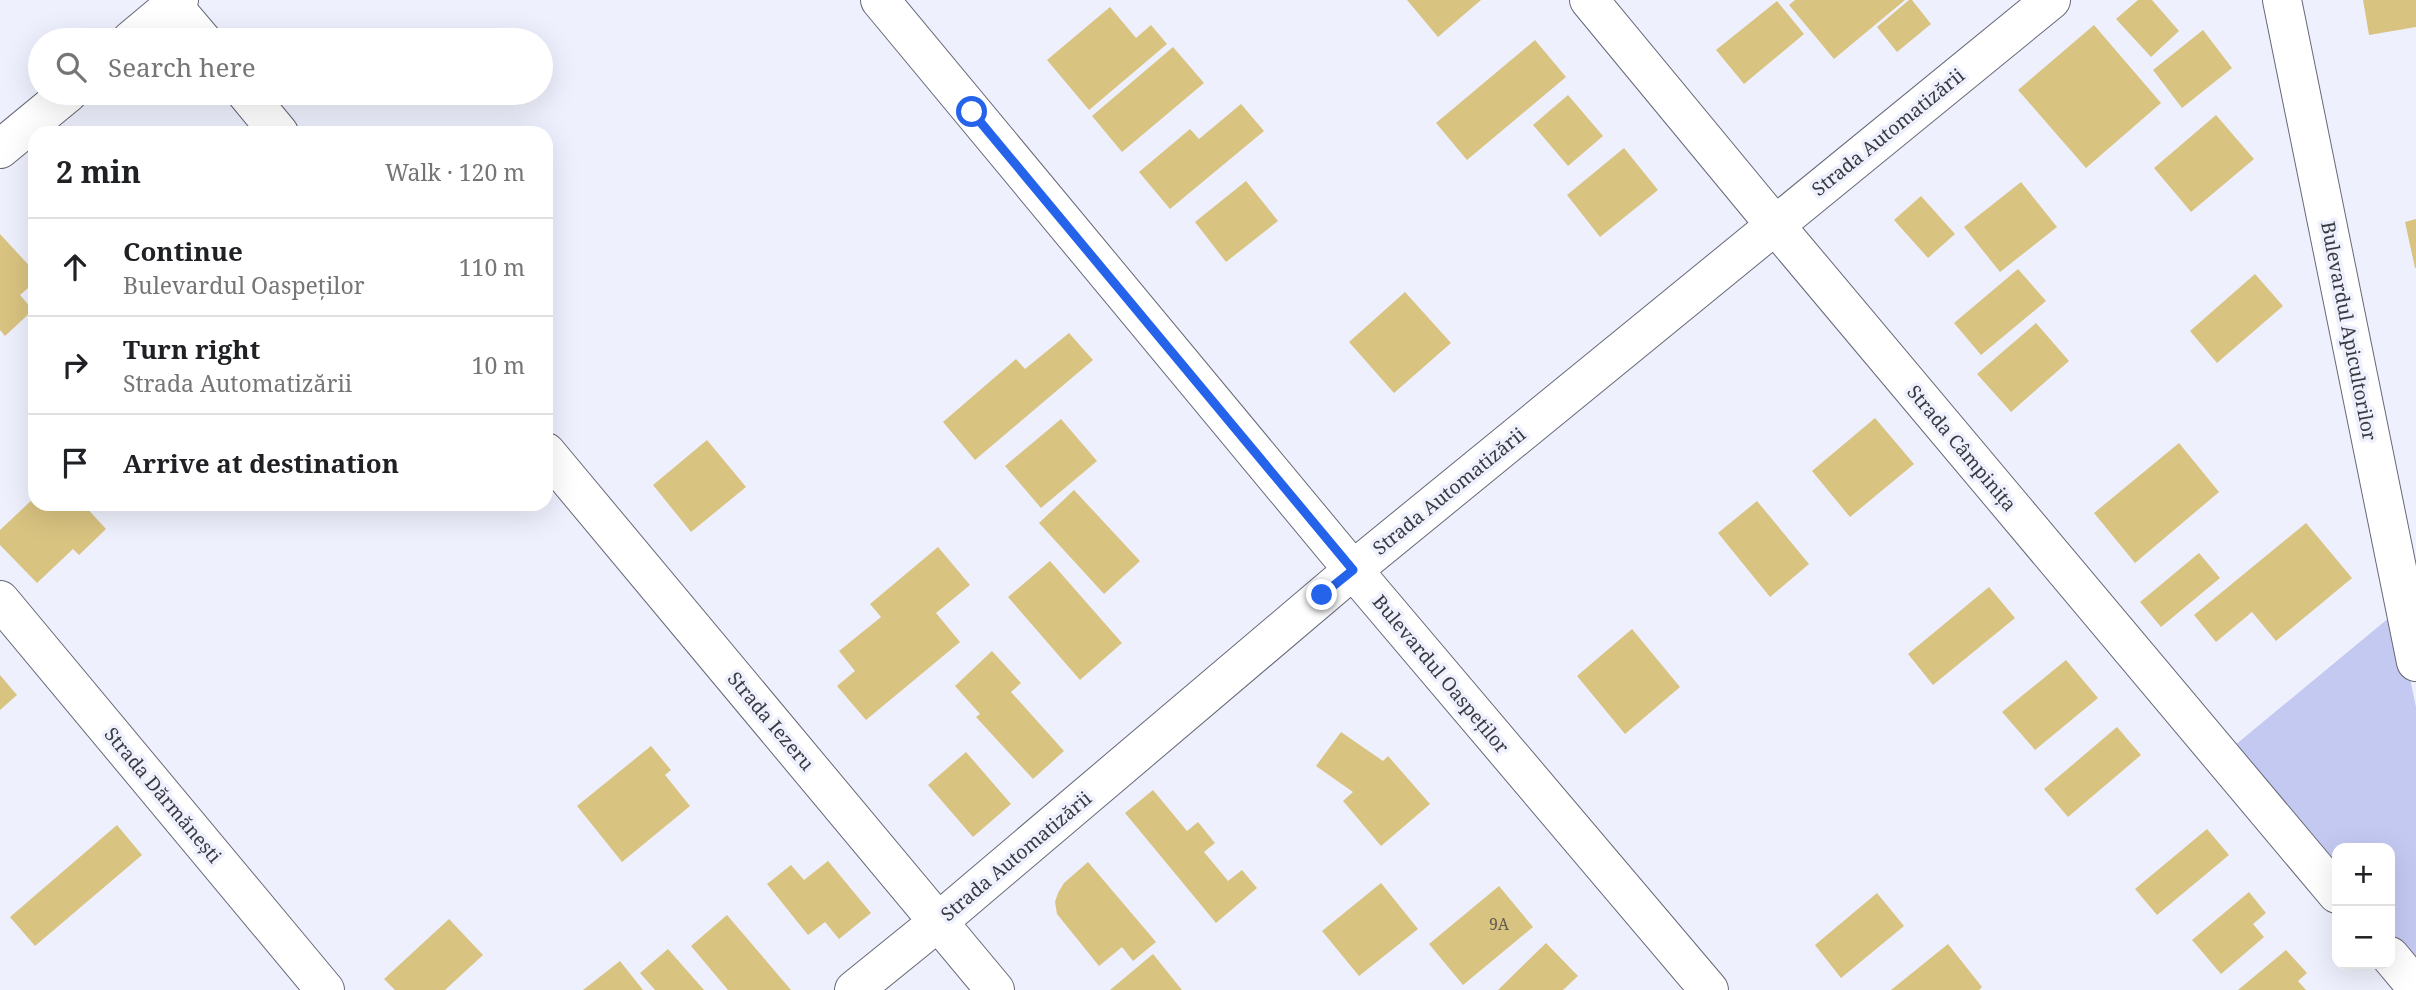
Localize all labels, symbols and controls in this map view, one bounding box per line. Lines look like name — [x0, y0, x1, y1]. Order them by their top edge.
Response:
search box — [28, 28, 553, 105]
icon: search — [52, 48, 90, 86]
text: Search here — [108, 49, 256, 85]
street label: Strada Automatizării — [1806, 62, 1970, 202]
route start — [956, 96, 987, 127]
text: 2 min — [56, 151, 141, 192]
text: Walk · 120 m — [385, 156, 525, 188]
street label: Bulevardul Apicultorilor — [2315, 219, 2383, 443]
text: Continue — [123, 233, 243, 269]
icon: ahead — [56, 248, 94, 286]
text: 110 m — [459, 251, 525, 283]
text: Bulevardul Oaspeților — [123, 269, 365, 301]
text: Turn right — [123, 331, 260, 367]
icon: right — [56, 346, 94, 384]
text: 10 m — [472, 349, 525, 381]
text: Strada Automatizării — [123, 367, 352, 399]
street label: Strada Câmpinița — [1901, 379, 2023, 517]
street label: Strada Automatizării — [1367, 421, 1531, 561]
icon: arrive — [56, 444, 94, 482]
text: Arrive at destination — [123, 445, 399, 481]
route end — [1306, 579, 1337, 610]
street label: Bulevardul Oaspeților — [1367, 589, 1515, 759]
street label: Strada Iezeru — [722, 666, 820, 776]
street label: Strada Dărmănești — [99, 722, 227, 868]
street label: Strada Automatizării — [935, 785, 1097, 927]
map controls — [2332, 843, 2395, 969]
button: + — [2332, 843, 2395, 906]
button: − — [2332, 906, 2395, 969]
house number: 9A — [1489, 913, 1510, 935]

